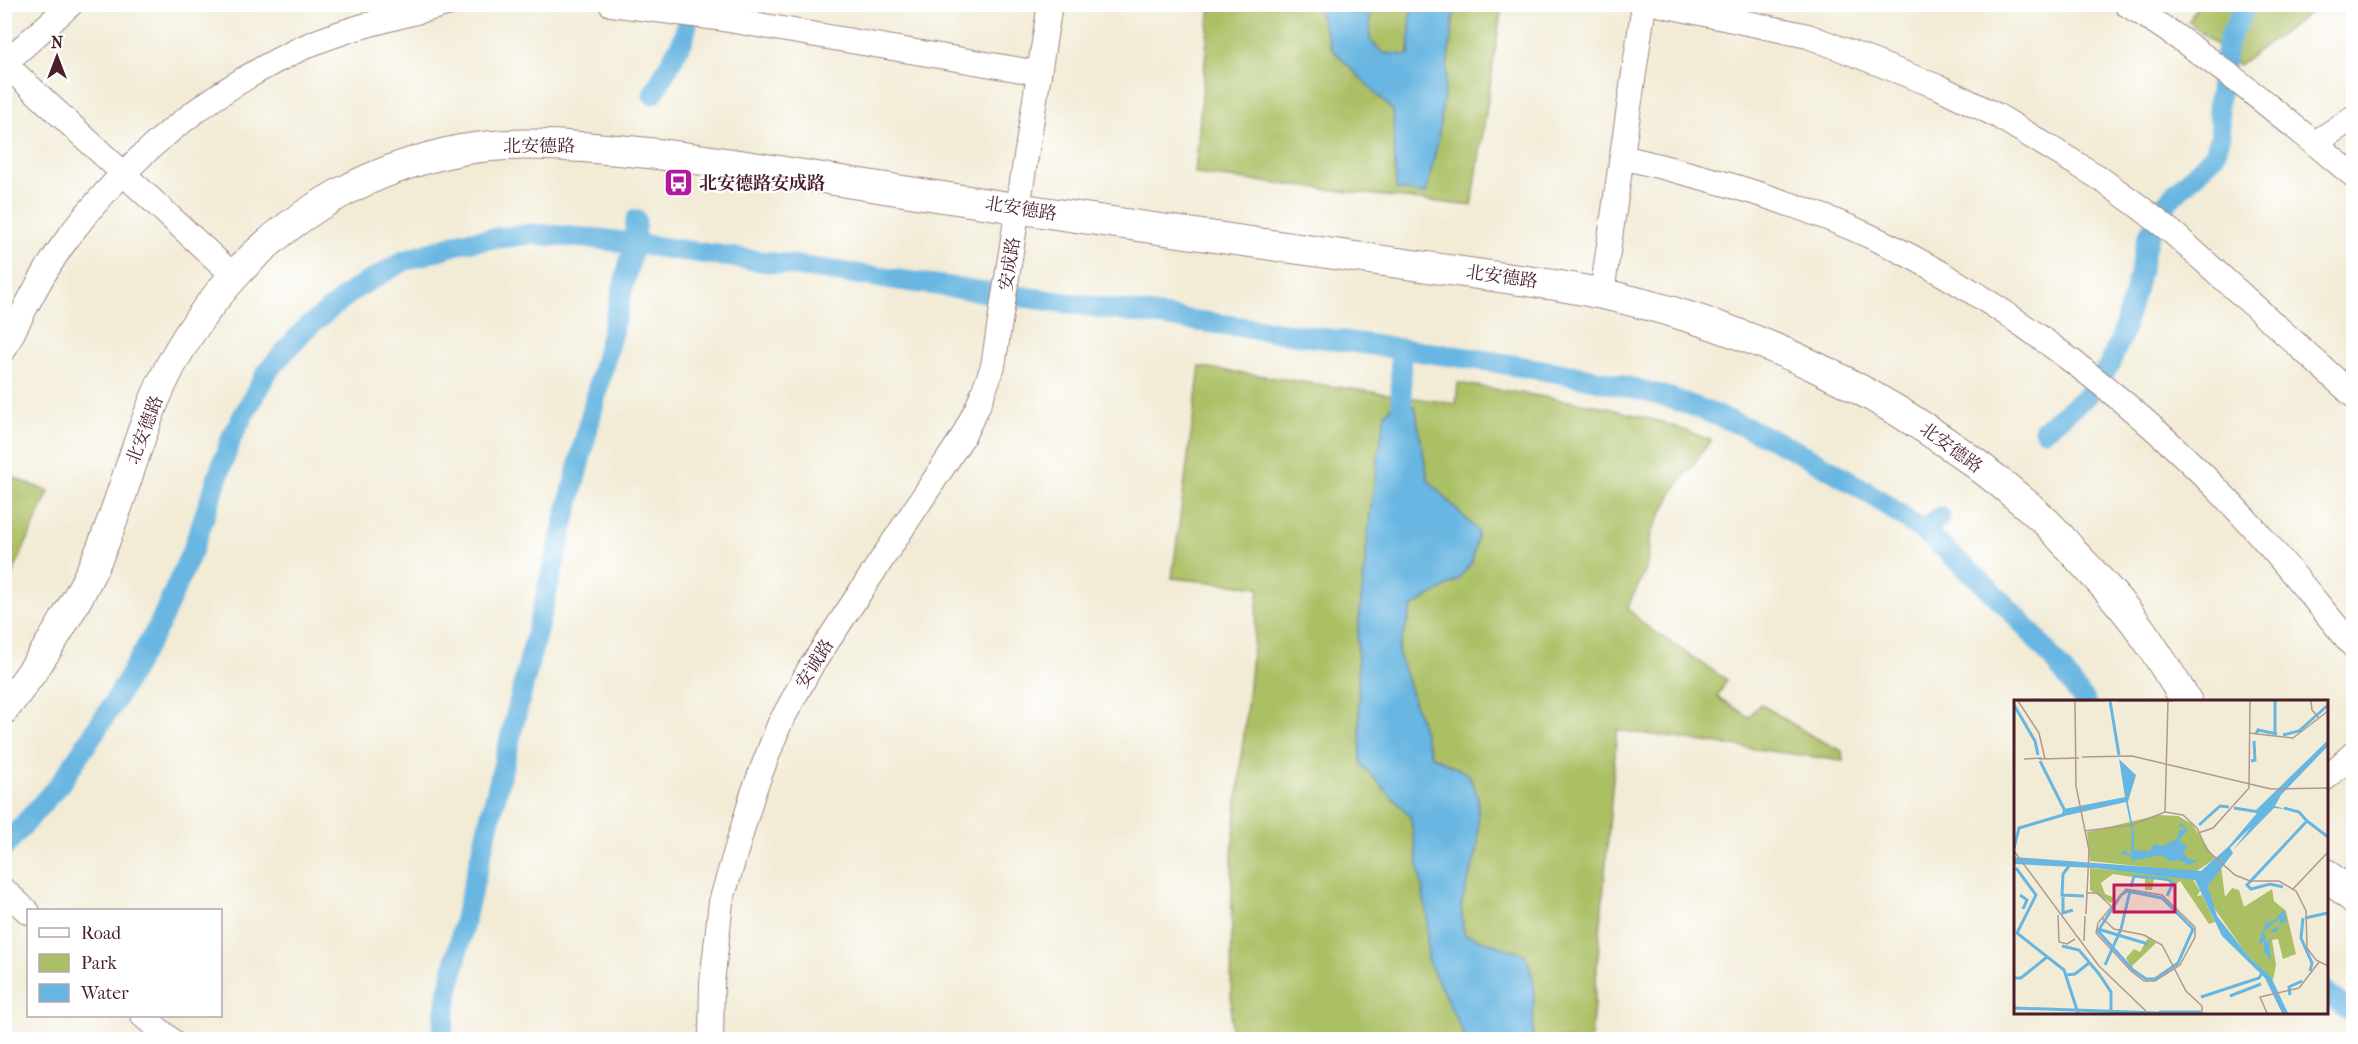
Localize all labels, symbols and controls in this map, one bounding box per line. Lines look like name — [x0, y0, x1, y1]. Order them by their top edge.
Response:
north arrow — [27, 27, 87, 87]
text: N — [51, 33, 64, 52]
street label: 北安德路 — [503, 136, 575, 157]
bus stop icon: 北安德路安成路 — [662, 167, 694, 199]
place label: 北安德路安成路 — [699, 173, 825, 194]
street label: 北安德路 — [984, 193, 1058, 225]
street label: 安成路 — [995, 236, 1025, 292]
street label: 北安德路 — [1465, 262, 1539, 292]
street label: 北安德路 — [122, 393, 168, 467]
street label: 北安德路 — [1916, 418, 1986, 478]
street label: 安诚路 — [792, 636, 838, 692]
inset map — [2014, 700, 2328, 1014]
legend — [27, 909, 222, 1017]
text: Road — [81, 923, 121, 944]
text: Park — [81, 953, 118, 974]
text: Water — [80, 983, 129, 1004]

